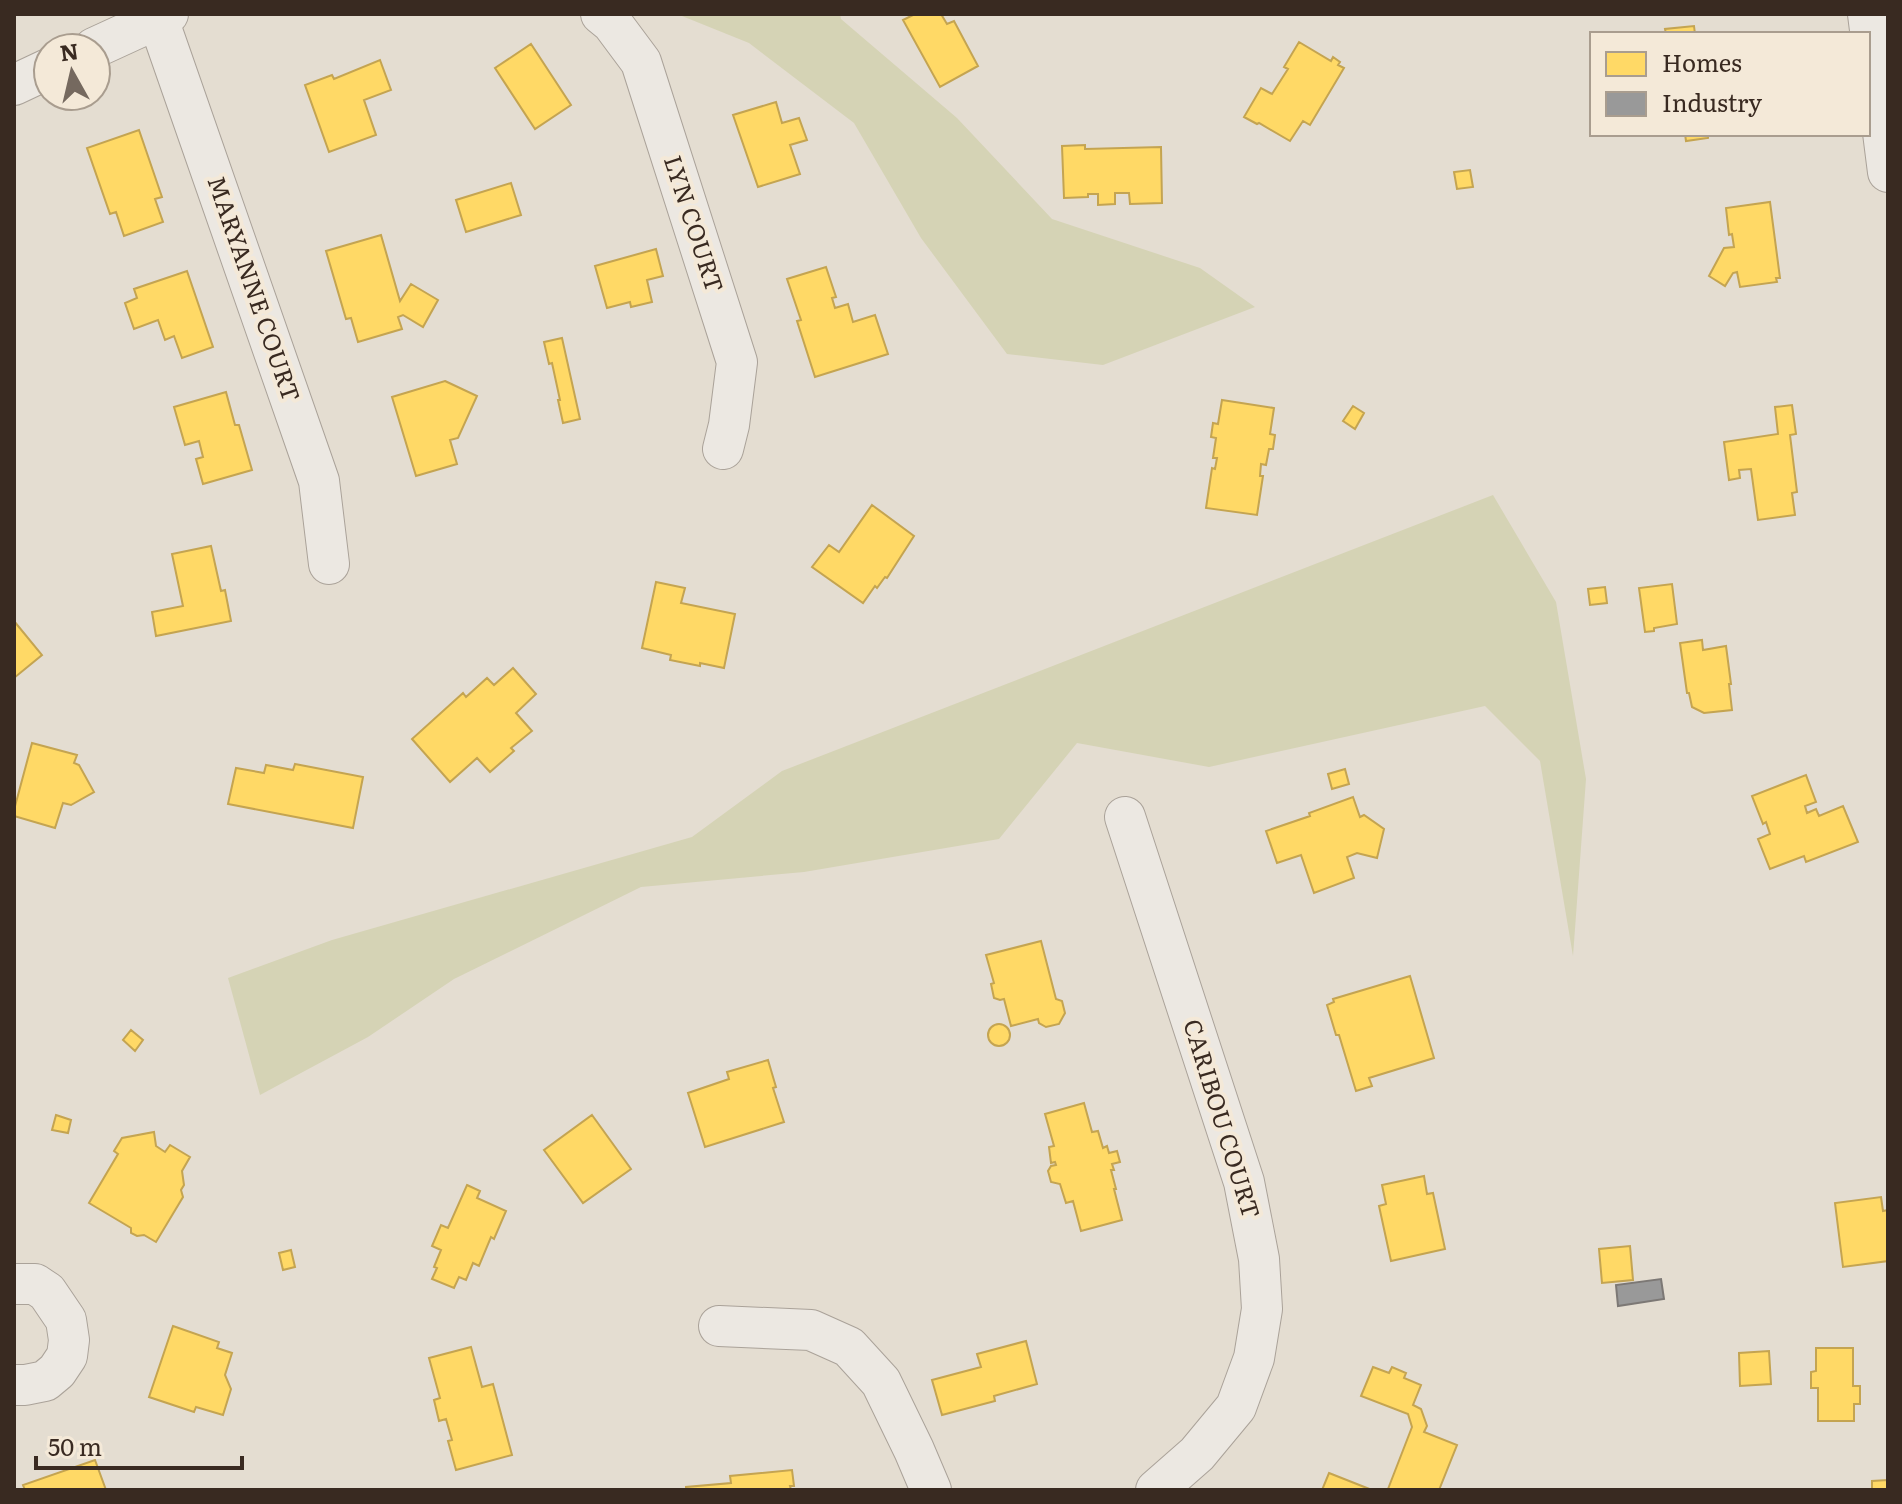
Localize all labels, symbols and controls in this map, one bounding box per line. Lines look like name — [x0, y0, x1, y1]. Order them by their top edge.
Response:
north arrow — [32, 32, 112, 112]
legend — [1590, 32, 1870, 136]
text: N — [58, 33, 80, 68]
text: Homes — [1662, 44, 1742, 79]
text: Industry — [1662, 84, 1762, 119]
street label: LYN COURT — [657, 150, 734, 296]
street label: MARYANNE COURT — [200, 171, 310, 406]
street label: CARIBOU COURT — [1176, 1014, 1270, 1222]
scale bar — [36, 1420, 242, 1470]
text: 50 m — [48, 1428, 102, 1463]

